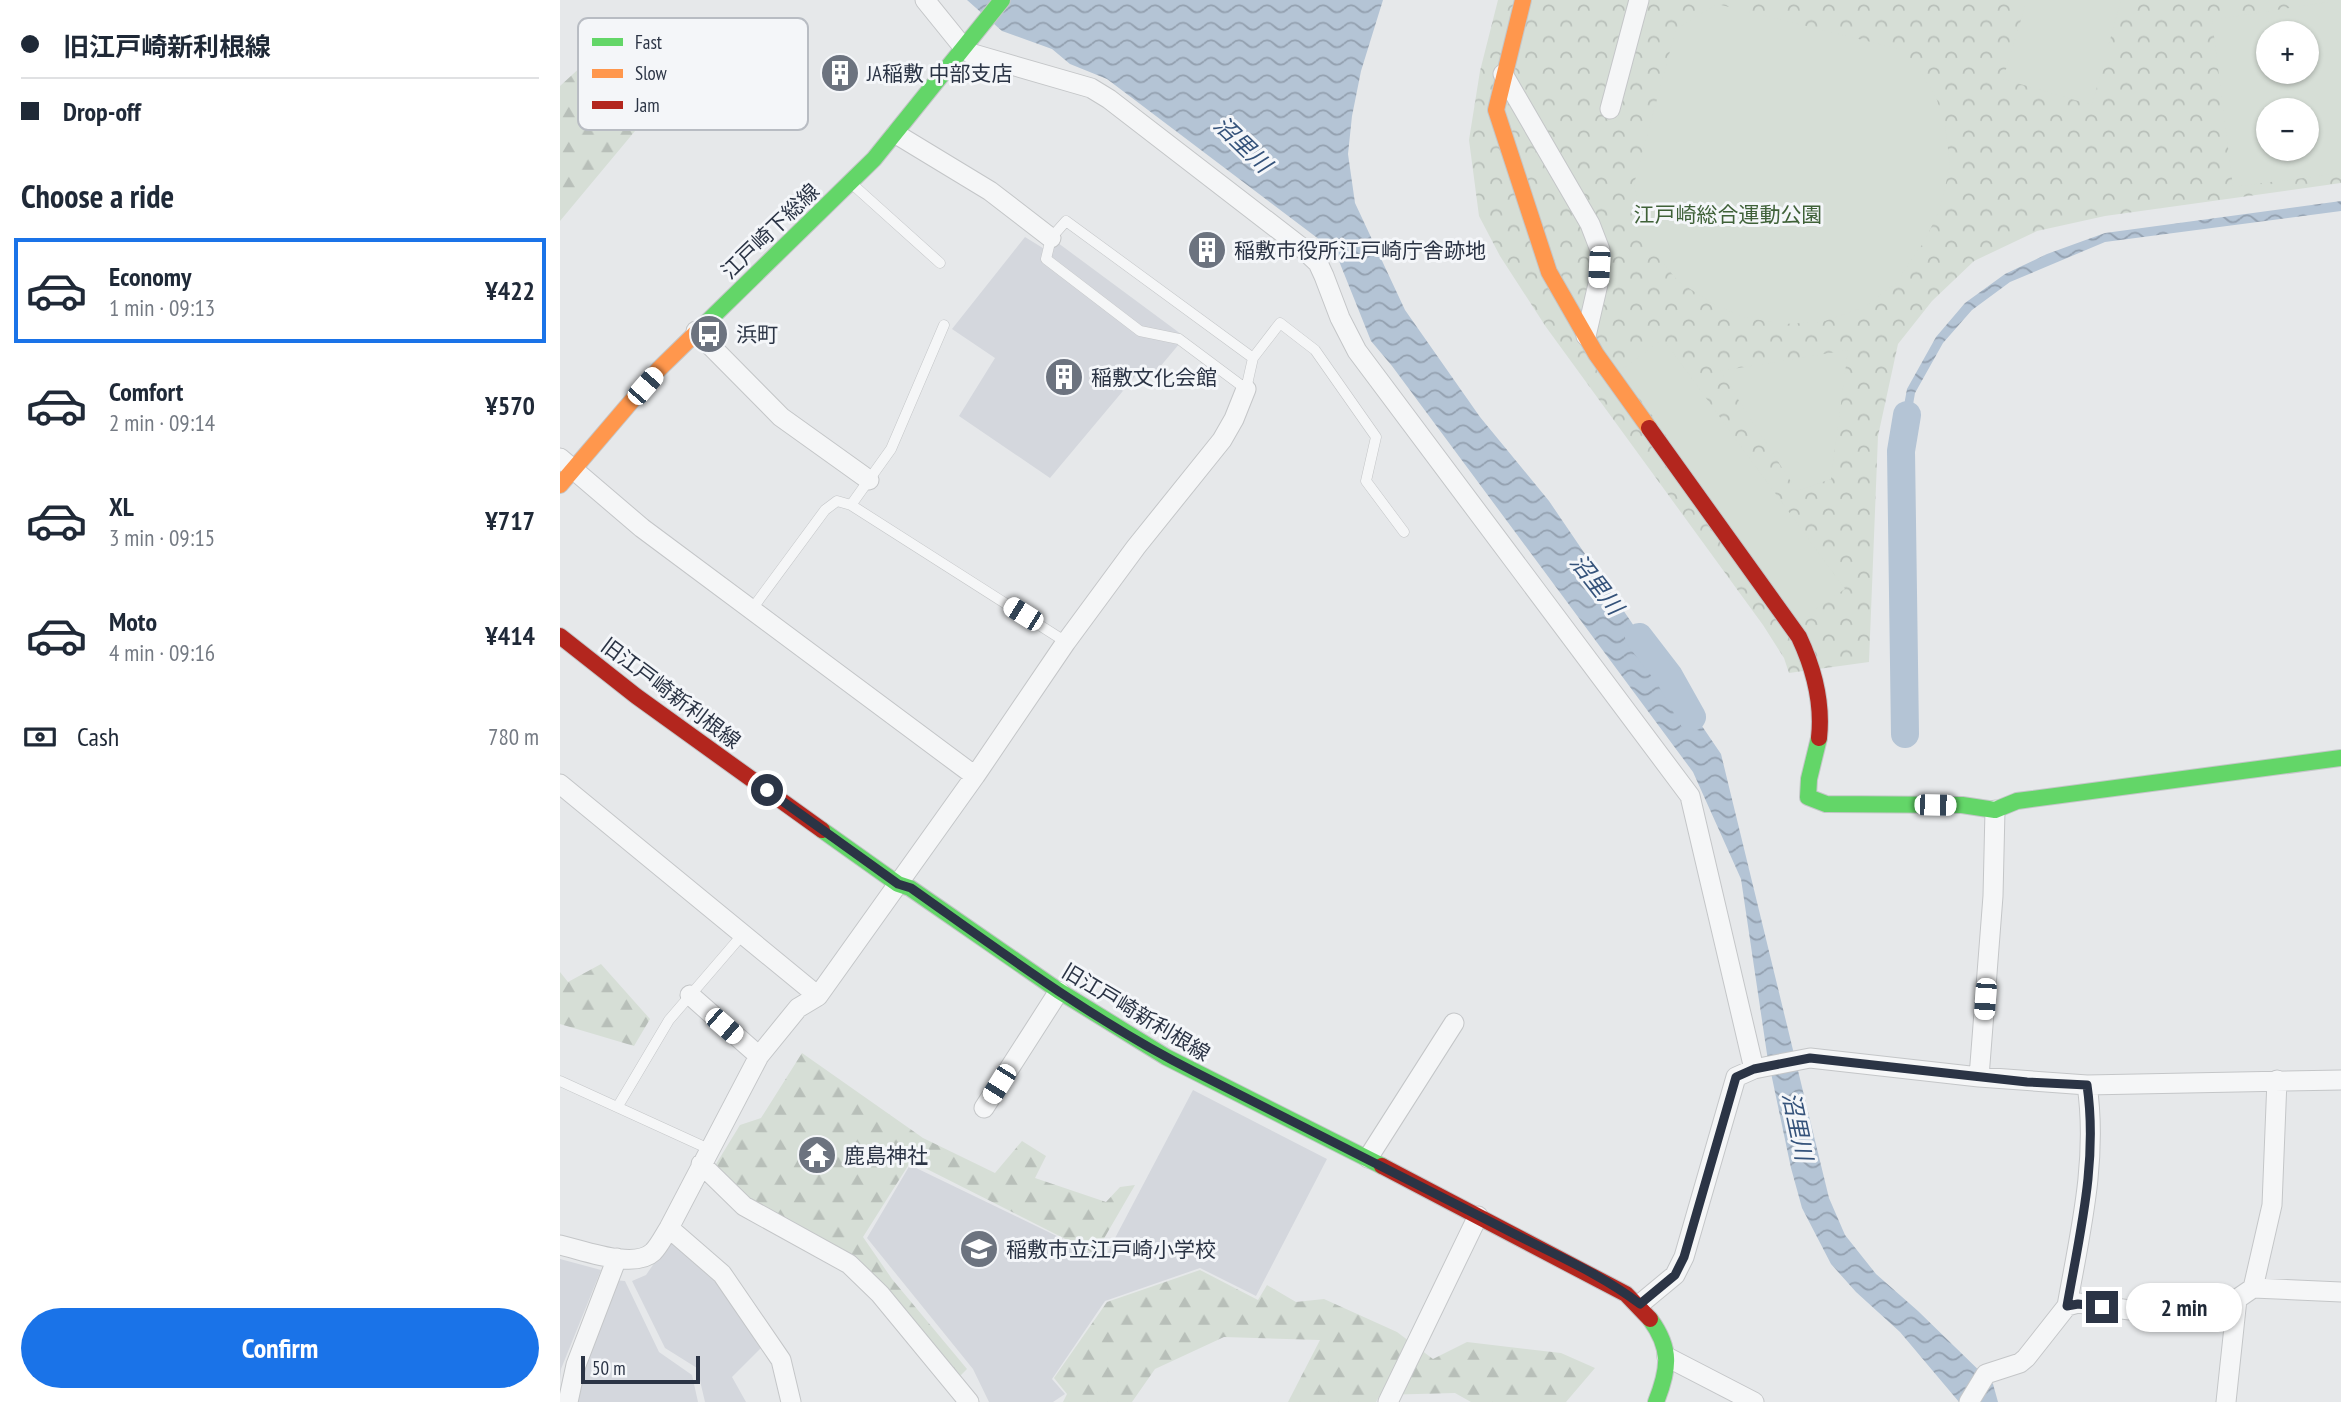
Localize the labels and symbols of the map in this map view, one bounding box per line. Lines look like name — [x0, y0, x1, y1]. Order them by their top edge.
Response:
legend — [578, 18, 808, 130]
text: Fast — [635, 30, 663, 54]
building icon: JA稲敷 中部支店 — [819, 52, 861, 94]
place label: JA稲敷 中部支店 — [866, 60, 1012, 87]
text: Slow — [635, 61, 668, 85]
text: Jam — [634, 93, 660, 117]
water label: 沼里川 — [1208, 110, 1280, 180]
street label: 江戸崎下総線 — [715, 178, 825, 284]
park label: 江戸崎総合運動公園 — [1634, 201, 1823, 228]
building icon: 稲敷市役所江戸崎庁舎跡地 — [1186, 229, 1228, 271]
place label: 稲敷市役所江戸崎庁舎跡地 — [1234, 237, 1486, 264]
car — [1588, 245, 1611, 289]
bus stop icon: 浜町 — [688, 313, 730, 355]
place label: 浜町 — [736, 321, 778, 348]
building icon: 稲敷文化会館 — [1043, 356, 1085, 398]
car — [624, 363, 667, 409]
place label: 稲敷文化会館 — [1091, 364, 1217, 391]
water label: 沼里川 — [1564, 548, 1632, 622]
car — [1000, 594, 1047, 634]
street label: 旧江戸崎新利根線 — [596, 632, 746, 754]
route start — [751, 774, 783, 806]
car — [1914, 794, 1957, 816]
street label: 旧江戸崎新利根線 — [1057, 957, 1215, 1067]
car — [1974, 977, 1997, 1021]
car — [702, 1004, 747, 1048]
car — [979, 1061, 1020, 1107]
water label: 沼里川 — [1777, 1089, 1820, 1166]
temple icon: 鹿島神社 — [796, 1134, 838, 1176]
place label: 鹿島神社 — [844, 1142, 928, 1169]
school or university icon: 稲敷市立江戸崎小学校 — [958, 1228, 1000, 1270]
place label: 稲敷市立江戸崎小学校 — [1006, 1236, 1216, 1263]
callout: 2 min — [2126, 1282, 2242, 1332]
route end — [2086, 1291, 2118, 1323]
scale bar — [581, 1353, 700, 1385]

